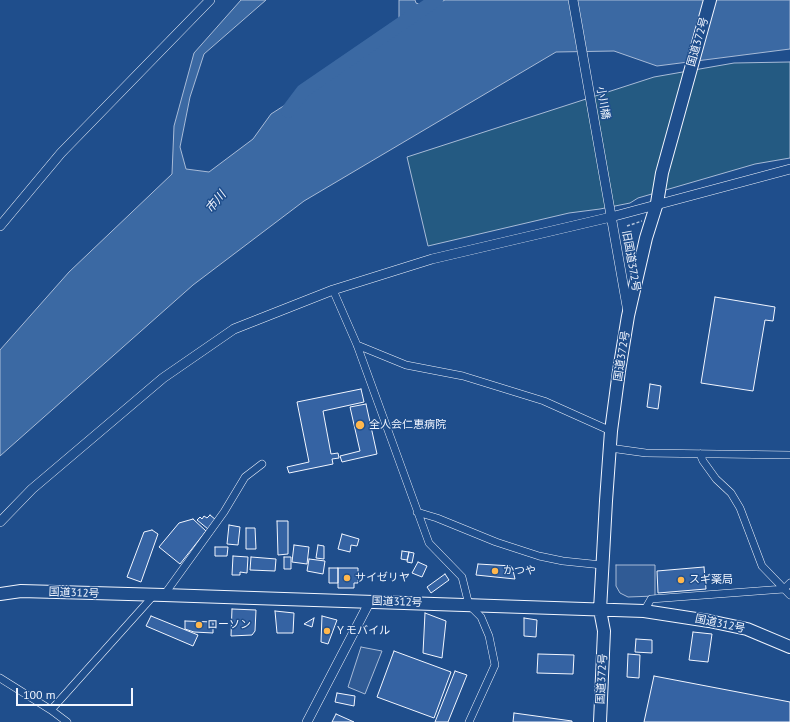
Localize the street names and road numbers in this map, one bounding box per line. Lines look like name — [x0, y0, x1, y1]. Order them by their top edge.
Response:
street label: 国道372号 — [685, 16, 711, 68]
street label: 小川橋 — [594, 86, 612, 120]
street label: 旧国道372号 — [619, 229, 643, 293]
street label: 国道372号 — [611, 330, 633, 382]
street label: 国道312号 — [48, 586, 100, 600]
street label: 国道312号 — [371, 595, 423, 609]
street label: 国道312号 — [694, 612, 746, 636]
street label: 国道372号 — [594, 653, 610, 705]

